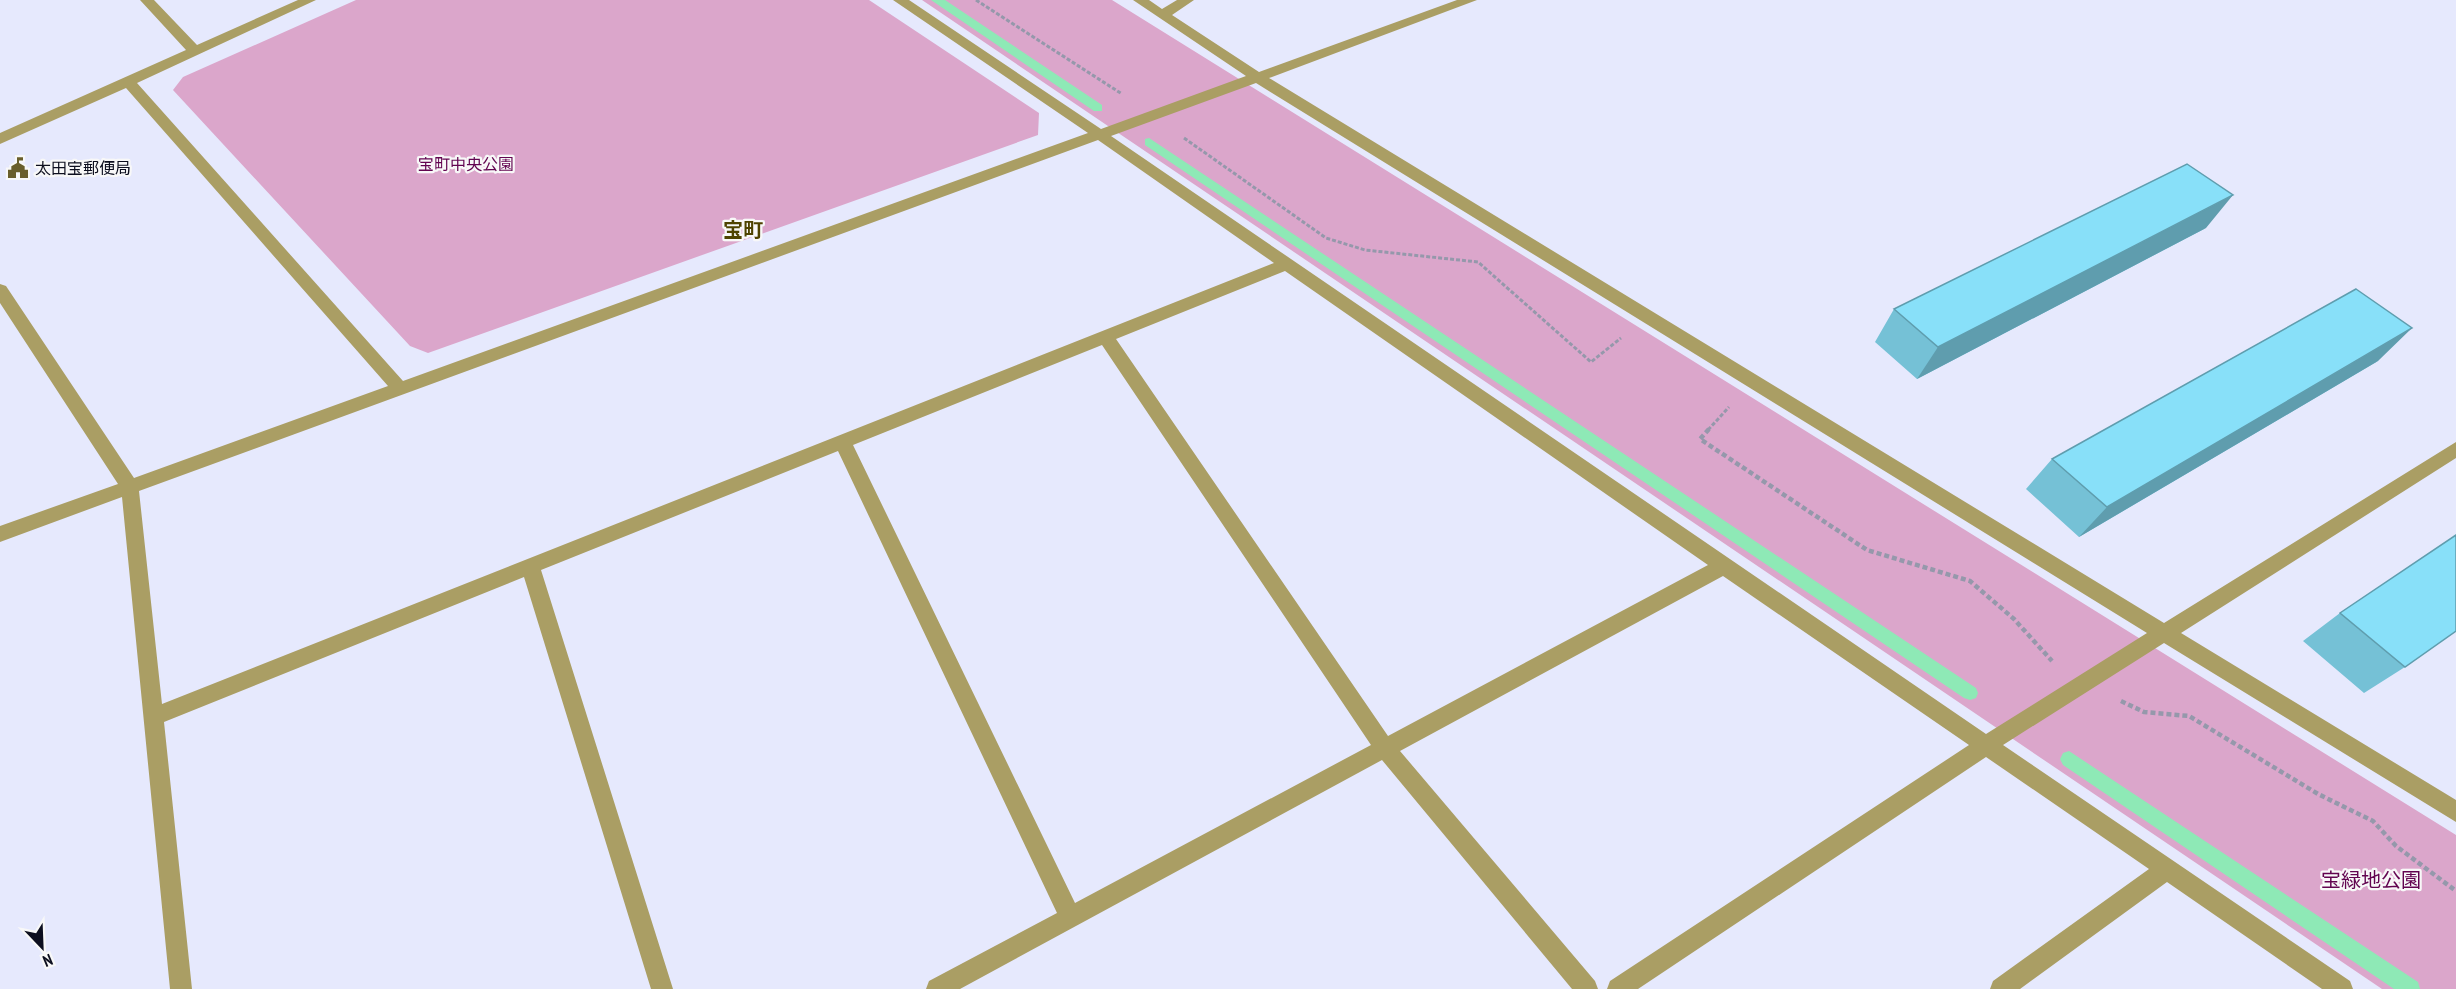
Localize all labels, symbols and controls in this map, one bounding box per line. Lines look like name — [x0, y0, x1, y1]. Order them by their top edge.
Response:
park label: 宝町中央公園 — [418, 154, 514, 174]
public building icon: 太田宝郵便局 — [6, 156, 30, 180]
place label: 太田宝郵便局 — [35, 158, 131, 178]
district label: 宝町 — [723, 217, 763, 243]
park label: 宝緑地公園 — [2321, 867, 2421, 893]
north arrow — [12, 917, 72, 977]
text: N — [40, 950, 56, 972]

